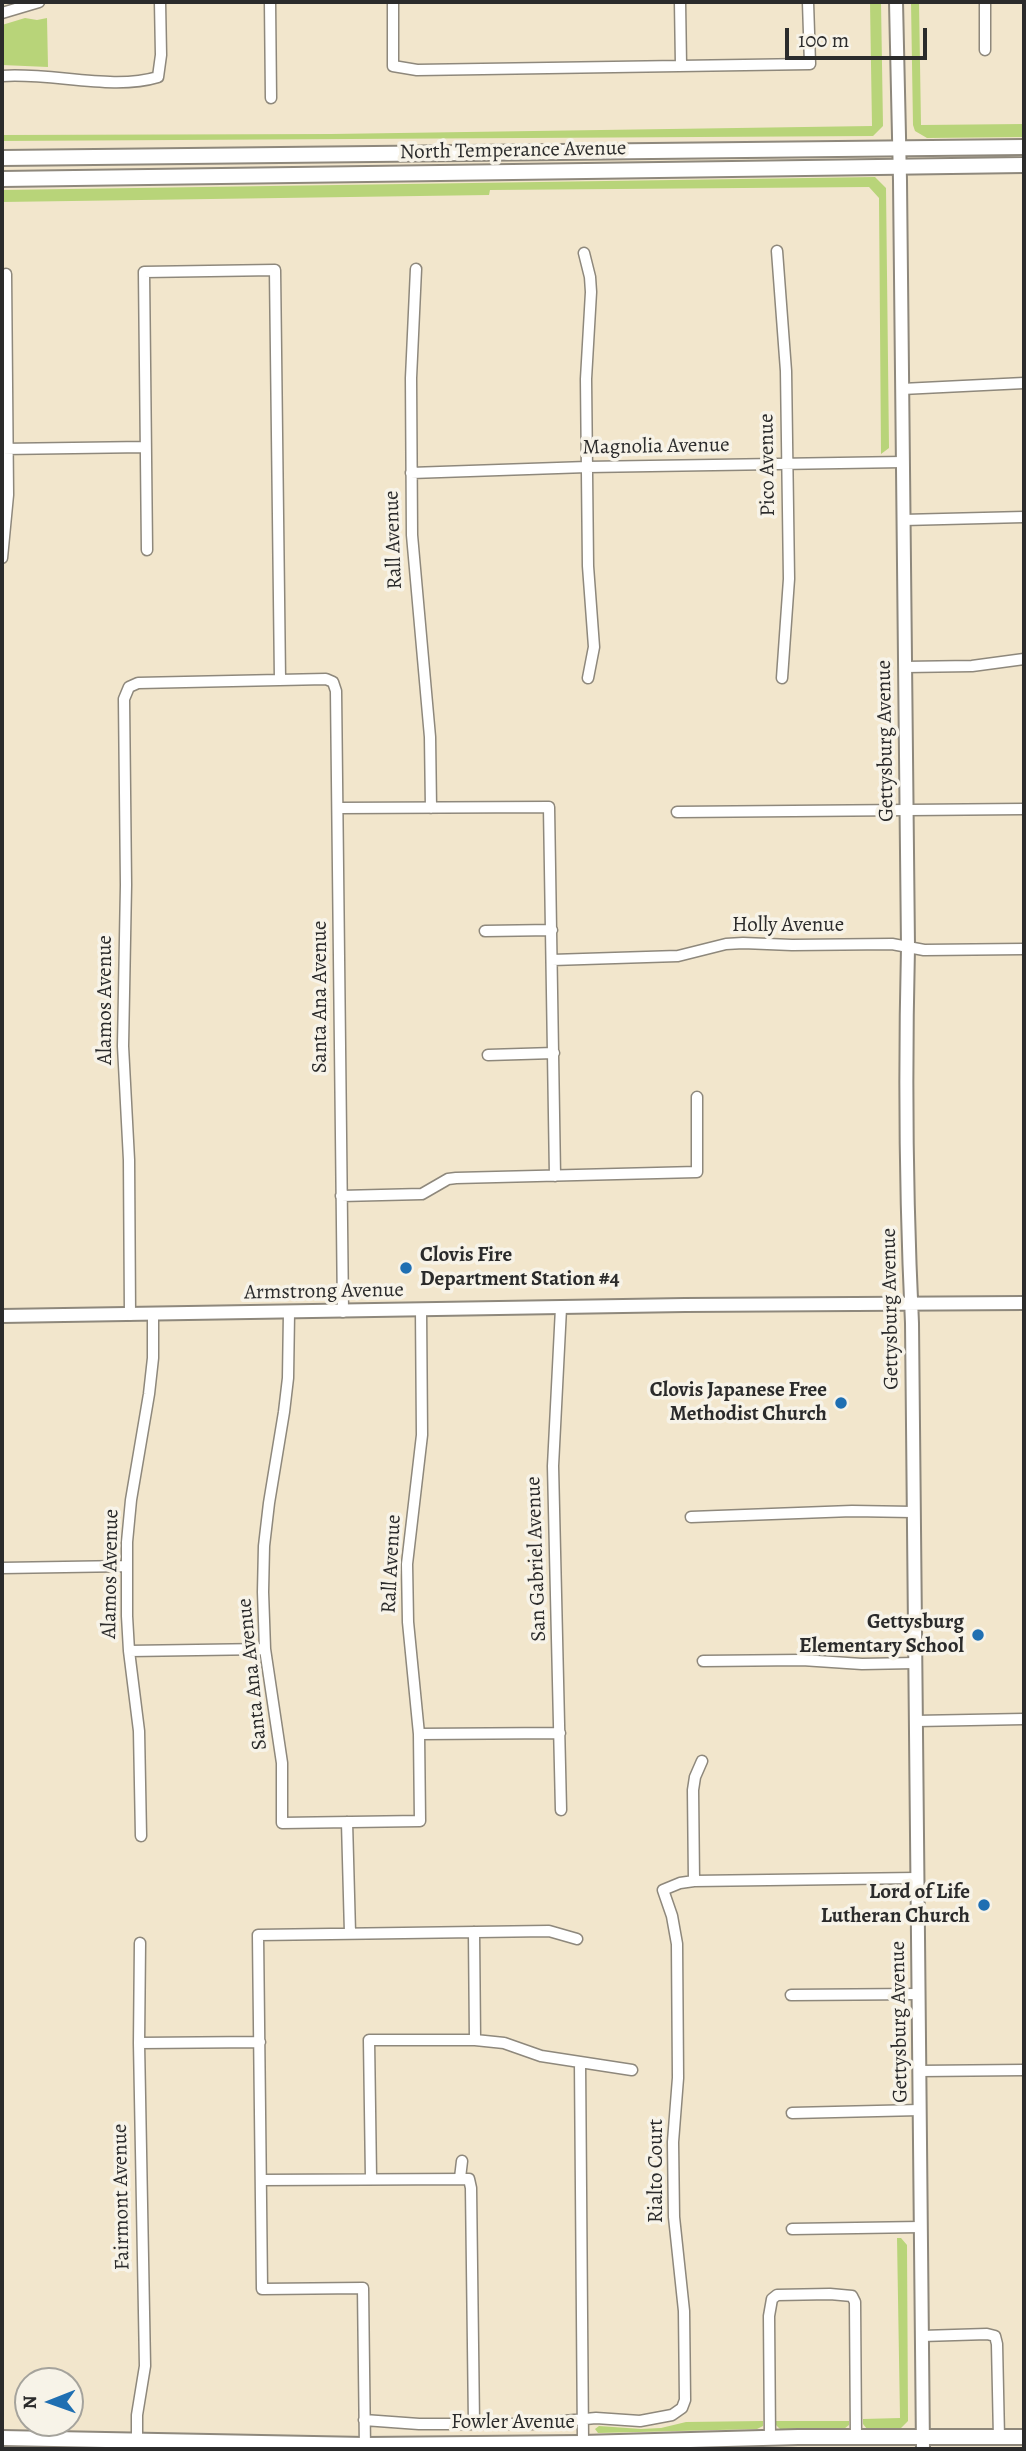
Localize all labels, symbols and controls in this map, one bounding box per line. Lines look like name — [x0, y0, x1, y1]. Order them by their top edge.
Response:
scale bar — [788, 14, 930, 58]
text: 100 m — [798, 26, 849, 54]
street label: North Temperance Avenue — [399, 136, 627, 166]
street label: Pico Avenue — [755, 413, 781, 517]
street label: Magnolia Avenue — [582, 433, 730, 461]
street label: Rall Avenue — [380, 490, 408, 590]
street label: Gettysburg Avenue — [872, 660, 900, 822]
street label: Holly Avenue — [732, 913, 844, 939]
street label: Santa Ana Avenue — [308, 921, 334, 1073]
street label: Alamos Avenue — [93, 935, 119, 1065]
street label: Gettysburg Avenue — [877, 1228, 905, 1390]
place label: Clovis Fire Department Station #4 — [420, 1243, 620, 1293]
marker: Clovis Fire Department Station #4 — [398, 1260, 414, 1276]
street label: Armstrong Avenue — [244, 1278, 404, 1306]
place label: Clovis Japanese Free Methodist Church — [650, 1378, 827, 1428]
marker: Clovis Japanese Free Methodist Church — [833, 1395, 849, 1411]
street label: San Gabriel Avenue — [522, 1476, 552, 1642]
street label: Alamos Avenue — [97, 1509, 125, 1639]
street label: Rall Avenue — [377, 1514, 407, 1614]
street label: Santa Ana Avenue — [232, 1597, 274, 1751]
place label: Gettysburg Elementary School — [799, 1610, 964, 1660]
marker: Gettysburg Elementary School — [970, 1627, 986, 1643]
place label: Lord of Life Lutheran Church — [821, 1880, 970, 1930]
marker: Lord of Life Lutheran Church — [976, 1897, 992, 1913]
street label: Gettysburg Avenue — [886, 1941, 914, 2103]
street label: Rialto Court — [644, 2119, 670, 2223]
street label: Fairmont Avenue — [108, 2123, 136, 2271]
north arrow — [14, 2367, 84, 2437]
text: N — [17, 2395, 43, 2409]
street label: Fowler Avenue — [451, 2410, 575, 2436]

